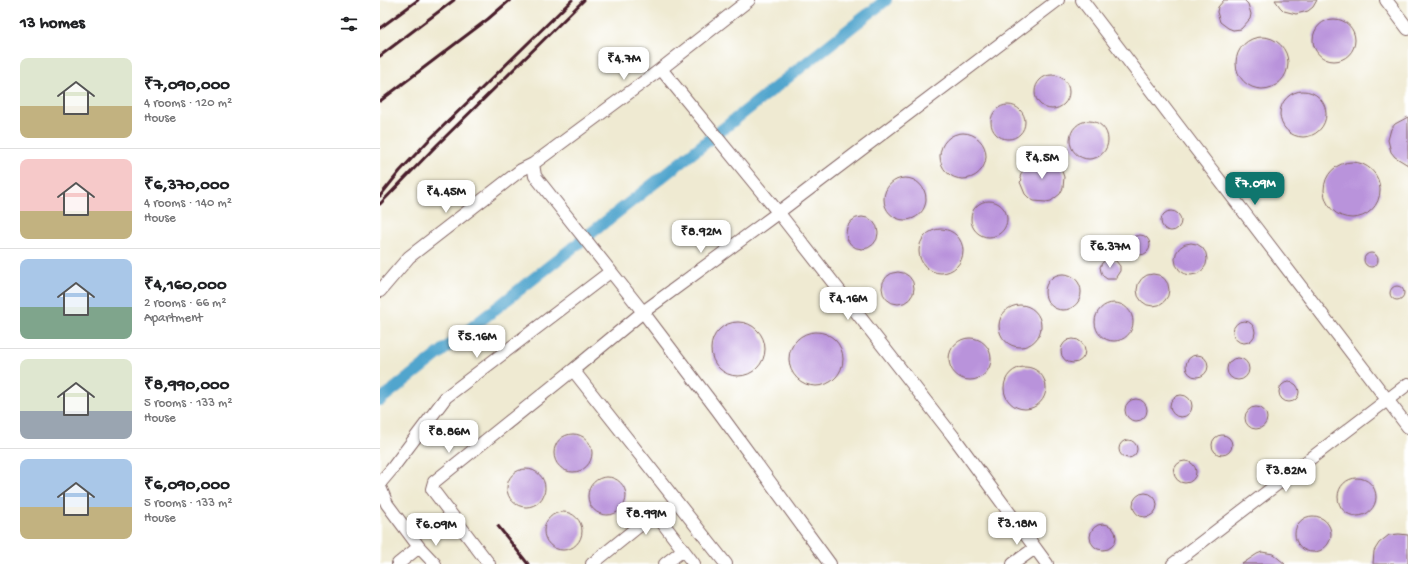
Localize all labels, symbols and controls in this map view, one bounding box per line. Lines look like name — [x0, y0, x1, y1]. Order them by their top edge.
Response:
icon: filters — [338, 13, 360, 35]
text: 13 homes — [20, 14, 85, 34]
pin: ₹4.7M — [596, 47, 652, 81]
text: ₹4.7M — [607, 52, 641, 67]
icon: home — [52, 74, 100, 122]
text: ₹7,090,000 — [144, 76, 230, 96]
text: 4 rooms · 120 m² — [144, 96, 232, 111]
text: House — [144, 111, 176, 126]
pin: ₹4.5M — [1014, 146, 1070, 180]
text: ₹4.5M — [1025, 151, 1059, 166]
pin: ₹7.09M — [1222, 172, 1288, 206]
icon: home — [52, 175, 100, 223]
text: ₹6,370,000 — [144, 176, 229, 196]
text: ₹7.09M — [1234, 177, 1276, 192]
pin: ₹4.45M — [413, 180, 479, 214]
text: ₹4.45M — [426, 185, 466, 200]
text: 4 rooms · 140 m² — [144, 196, 232, 211]
text: House — [144, 211, 176, 226]
pin: ₹8.92M — [668, 220, 734, 254]
text: ₹8.92M — [681, 225, 721, 240]
pin: ₹6.37M — [1077, 235, 1143, 269]
text: ₹6.37M — [1090, 240, 1130, 255]
icon: home — [52, 275, 100, 323]
text: ₹4,160,000 — [144, 276, 227, 296]
pin: ₹4.16M — [815, 287, 881, 321]
text: ₹4.16M — [829, 292, 867, 307]
text: 2 rooms · 66 m² — [144, 296, 226, 311]
text: Apartment — [144, 311, 203, 326]
pin: ₹5.16M — [444, 325, 510, 359]
text: ₹5.16M — [457, 330, 497, 345]
icon: home — [52, 375, 100, 423]
text: ₹8,990,000 — [144, 376, 229, 396]
text: 5 rooms · 133 m² — [144, 396, 232, 411]
text: House — [144, 411, 176, 426]
pin: ₹8.86M — [416, 420, 482, 454]
text: ₹8.86M — [428, 425, 470, 440]
pin: ₹3.82M — [1253, 459, 1319, 493]
text: ₹3.82M — [1266, 464, 1306, 479]
icon: home — [52, 475, 100, 523]
text: ₹6,090,000 — [144, 476, 230, 496]
text: 5 rooms · 133 m² — [144, 496, 232, 511]
pin: ₹8.99M — [613, 502, 679, 536]
text: ₹8.99M — [626, 507, 666, 522]
text: House — [144, 511, 176, 526]
pin: ₹3.18M — [984, 512, 1050, 546]
pin: ₹6.09M — [403, 513, 469, 547]
text: ₹3.18M — [997, 517, 1037, 532]
text: ₹6.09M — [415, 518, 457, 533]

